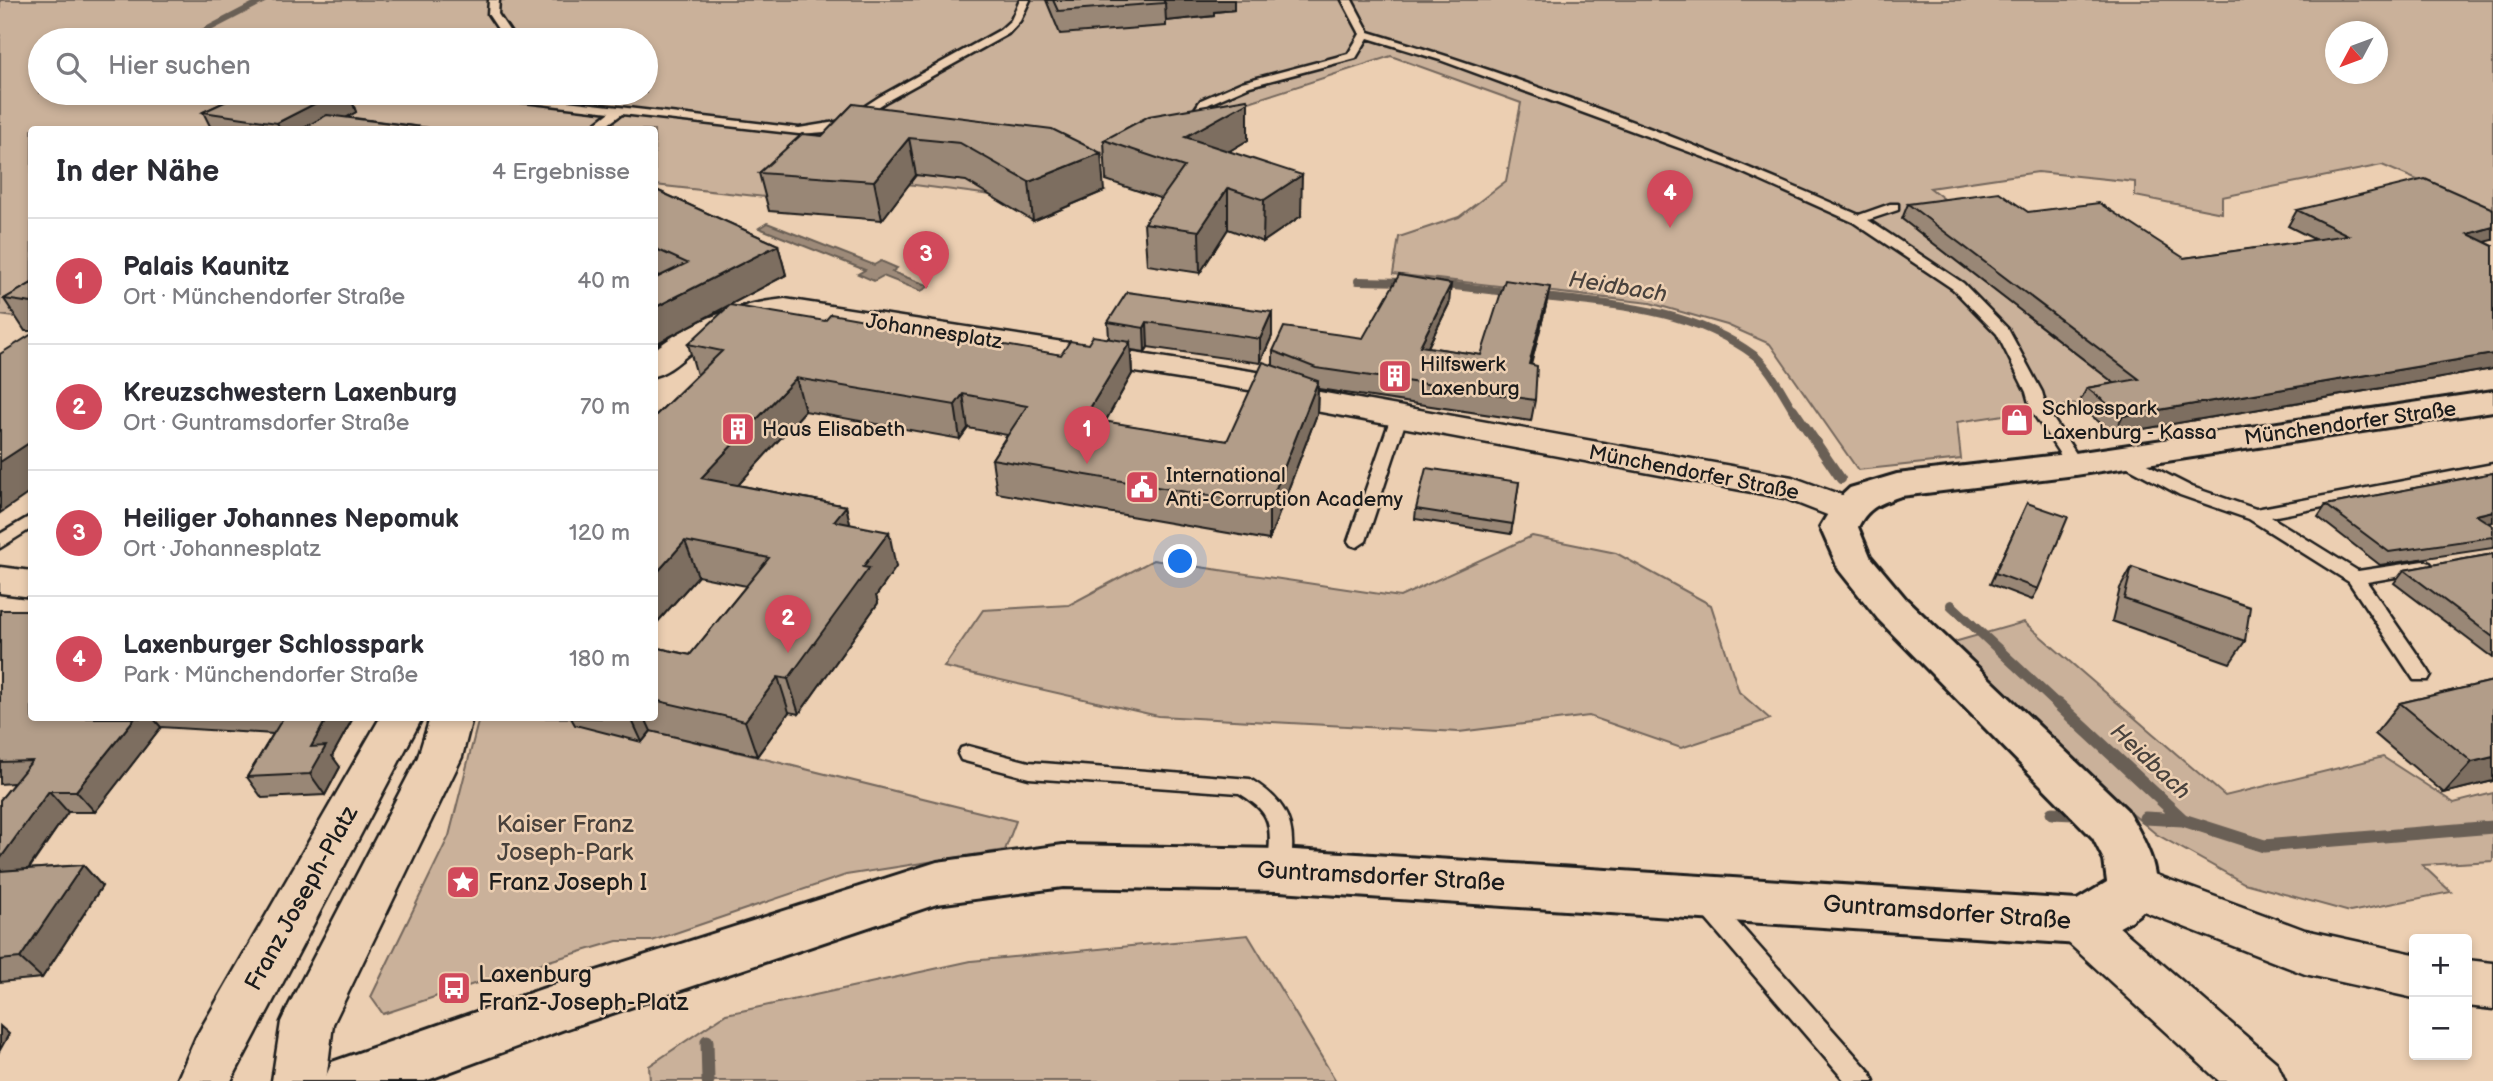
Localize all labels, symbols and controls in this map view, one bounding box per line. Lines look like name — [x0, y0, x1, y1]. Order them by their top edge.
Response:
north arrow — [2325, 21, 2388, 84]
search box — [28, 28, 658, 105]
icon: search — [52, 48, 90, 86]
text: Hier suchen — [108, 51, 251, 82]
text: In der Nähe — [56, 154, 219, 190]
text: 4 Ergebnisse — [492, 158, 630, 186]
pin: 4 — [1647, 170, 1693, 228]
pin: 3 — [903, 231, 949, 289]
text: Palais Kaunitz — [123, 252, 289, 283]
water label: Heidbach — [1567, 265, 1669, 309]
text: 1 — [74, 267, 84, 295]
text: 40 m — [577, 267, 630, 295]
text: Ort · Münchendorfer Straße — [123, 283, 405, 311]
street label: Johannesplatz — [864, 308, 1005, 355]
place label: Hilfswerk Laxenburg — [1420, 352, 1520, 401]
building icon: Hilfswerk Laxenburg — [1376, 357, 1414, 395]
text: Kreuzschwestern Laxenburg — [123, 378, 457, 409]
text: 2 — [72, 393, 86, 421]
text: 70 m — [580, 393, 630, 421]
place label: Schlosspark Laxenburg - Kassa — [2042, 396, 2217, 445]
street label: Münchendorfer Straße — [2242, 396, 2458, 451]
shop icon: Schlosspark Laxenburg - Kassa — [1998, 401, 2036, 439]
pin: 1 — [1064, 406, 1110, 464]
text: Ort · Guntramsdorfer Straße — [123, 409, 409, 437]
building icon: Haus Elisabeth — [719, 410, 757, 448]
place label: Haus Elisabeth — [762, 417, 905, 442]
street label: Münchendorfer Straße — [1587, 440, 1801, 505]
place label: International Anti-Corruption Academy — [1166, 463, 1403, 512]
public building icon: International Anti-Corruption Academy — [1123, 468, 1161, 506]
text: Heiliger Johannes Nepomuk — [123, 504, 459, 535]
text: 3 — [72, 519, 86, 547]
text: 120 m — [569, 519, 630, 547]
text: Ort · Johannesplatz — [123, 535, 321, 563]
your location — [1163, 544, 1197, 578]
pin: 2 — [765, 595, 811, 653]
text: Laxenburger Schlosspark — [123, 630, 424, 661]
text: 4 — [72, 645, 86, 673]
text: 180 m — [569, 645, 630, 673]
text: Park · Münchendorfer Straße — [123, 661, 418, 689]
water label: Heidbach — [2105, 718, 2196, 806]
street label: Franz Joseph-Platz — [239, 800, 364, 996]
park label: Kaiser Franz Joseph-Park — [497, 810, 634, 867]
street label: Guntramsdorfer Straße — [1256, 856, 1506, 897]
place icon: Franz Joseph I — [444, 863, 482, 901]
place label: Franz Joseph I — [488, 868, 647, 897]
street label: Guntramsdorfer Straße — [1822, 889, 2072, 936]
map controls — [2409, 934, 2472, 1060]
button: + — [2409, 934, 2472, 997]
place label: Laxenburg Franz-Joseph-Platz — [478, 960, 689, 1017]
bus stop icon: Laxenburg Franz-Joseph-Platz — [435, 969, 473, 1007]
button: − — [2409, 997, 2472, 1060]

